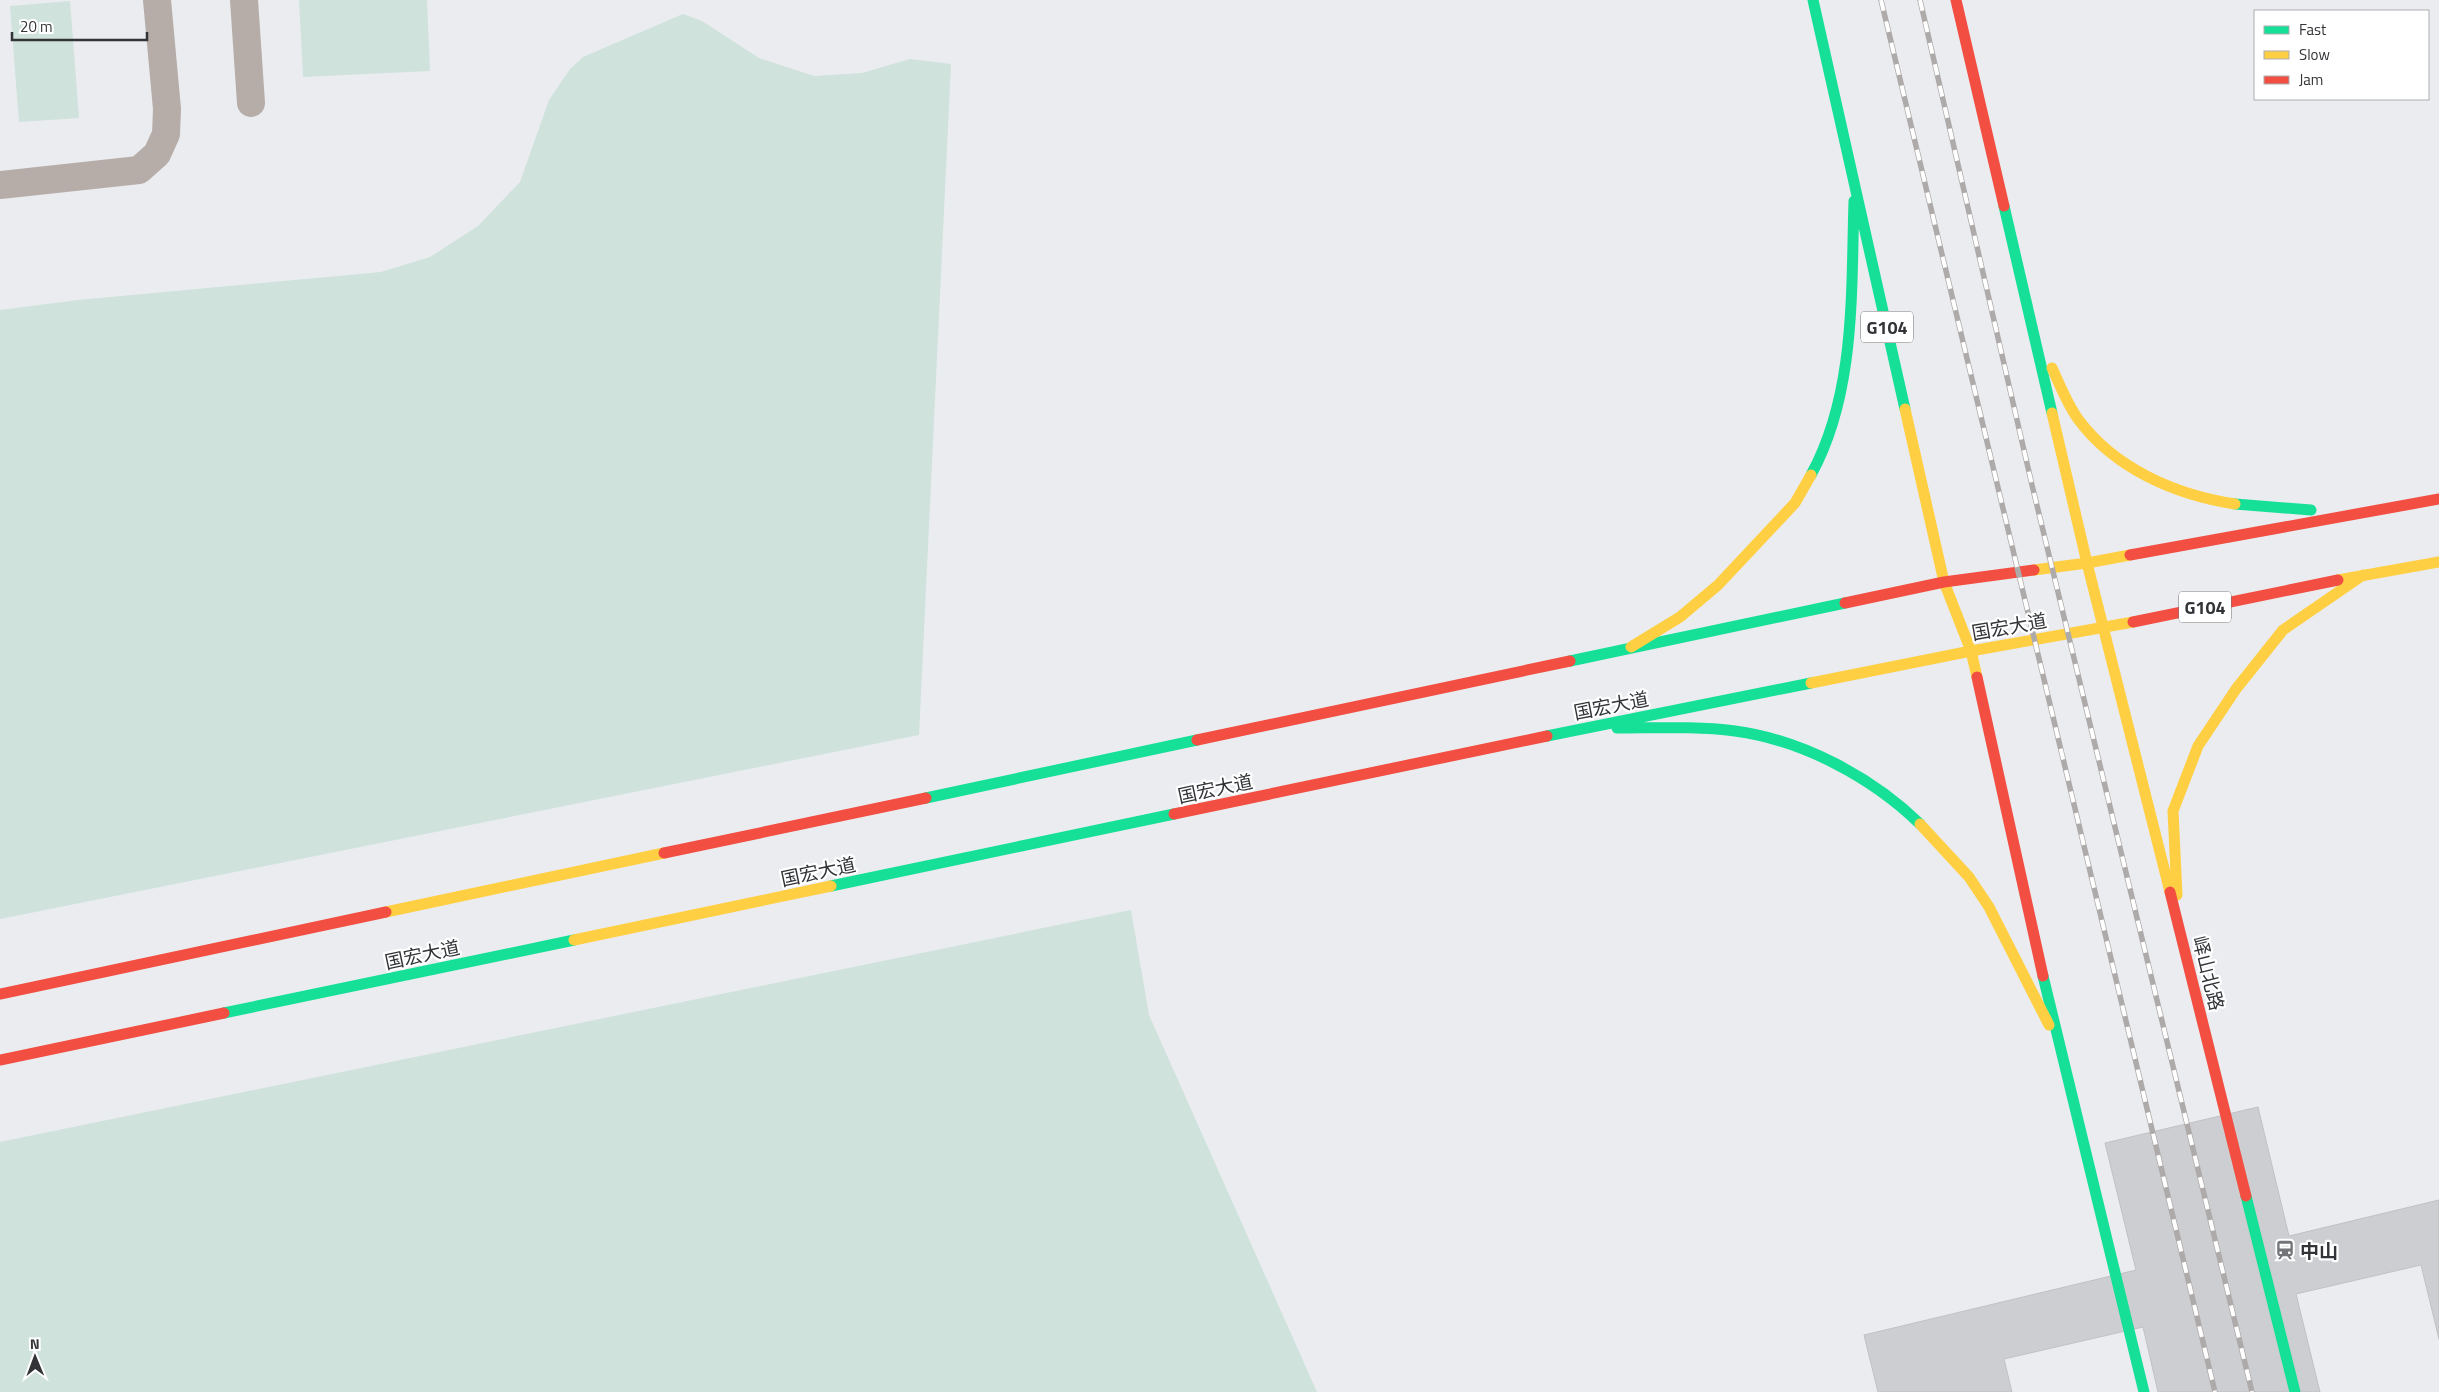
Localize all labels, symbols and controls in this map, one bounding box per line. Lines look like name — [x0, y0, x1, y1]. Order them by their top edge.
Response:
scale bar — [12, 10, 148, 42]
legend — [2254, 10, 2429, 100]
text: 20 m — [20, 15, 53, 38]
text: Fast — [2299, 18, 2327, 41]
text: Slow — [2299, 43, 2330, 66]
text: Jam — [2299, 68, 2323, 91]
road number: G104 — [1861, 312, 1913, 342]
road number: G104 — [2179, 592, 2231, 622]
street label: 国宏大道 — [1969, 605, 2049, 647]
street label: 国宏大道 — [1571, 684, 1651, 726]
street label: 国宏大道 — [1175, 766, 1255, 810]
street label: 国宏大道 — [778, 849, 858, 893]
street label: 国宏大道 — [382, 932, 462, 976]
street label: 峄山北路 — [2186, 933, 2232, 1013]
place label: 中山 — [2300, 1236, 2338, 1265]
station icon: 中山 — [2274, 1239, 2296, 1261]
north arrow — [10, 1332, 60, 1382]
text: N — [30, 1333, 40, 1354]

